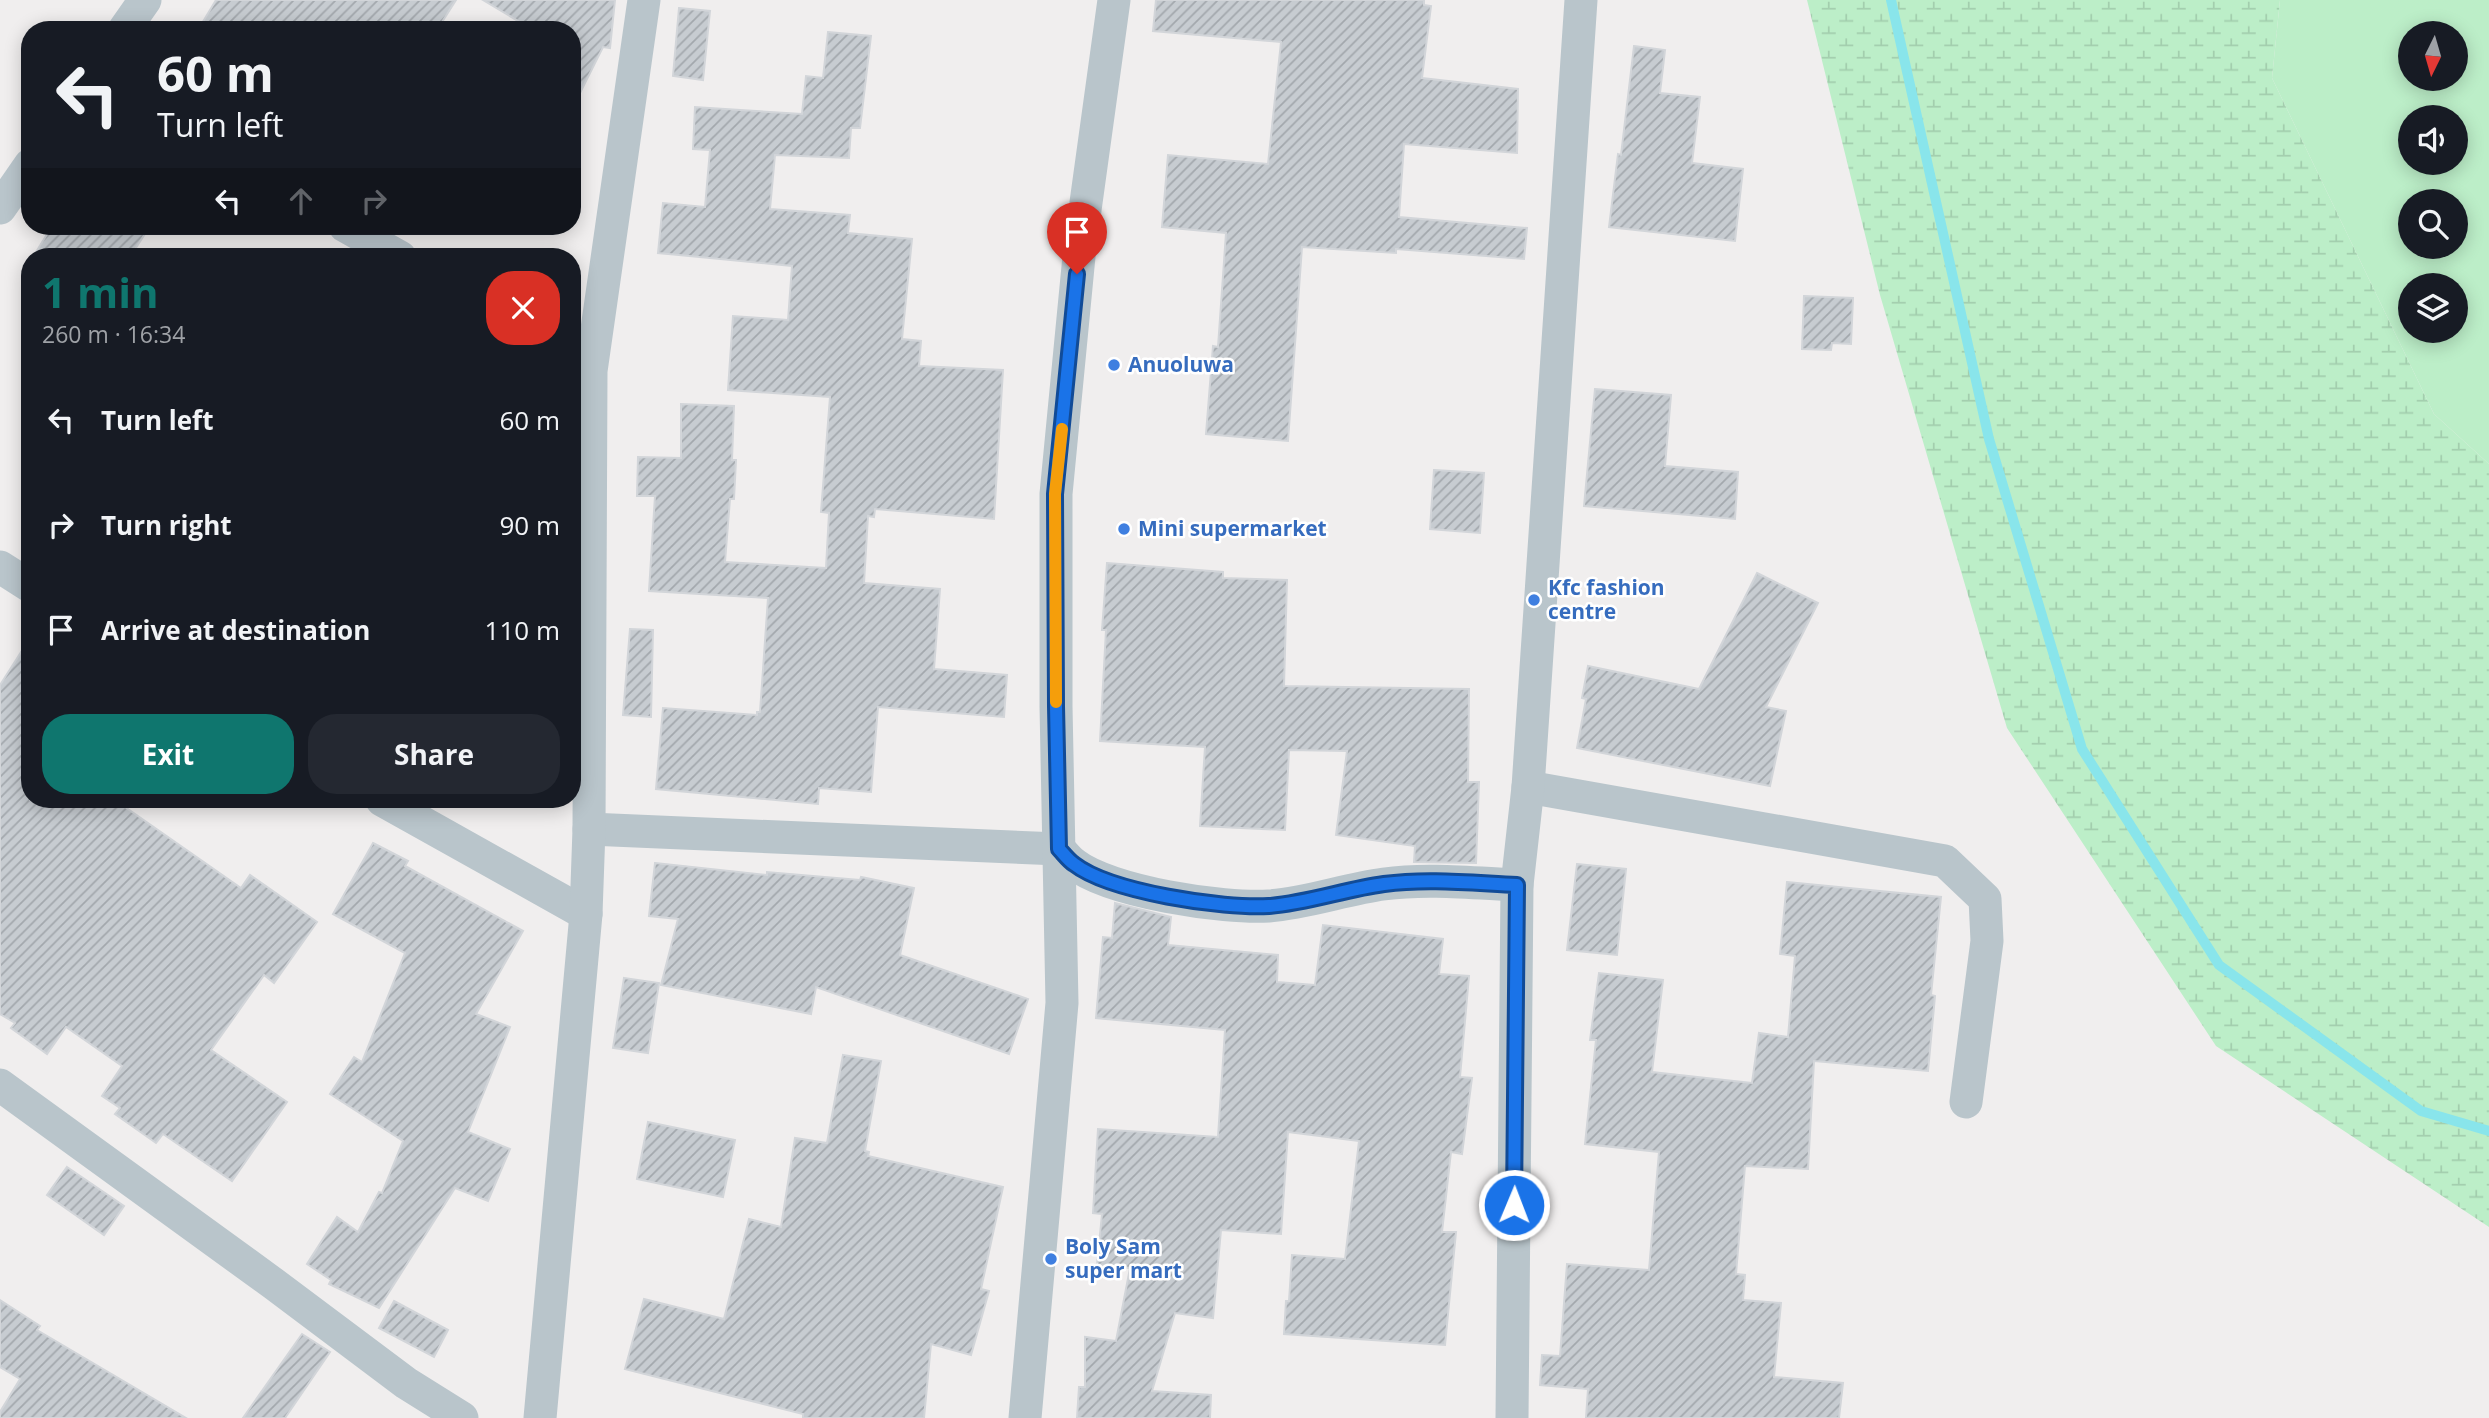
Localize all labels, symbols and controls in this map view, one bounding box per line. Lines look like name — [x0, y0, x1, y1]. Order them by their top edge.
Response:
north arrow — [2398, 21, 2468, 91]
map controls — [2398, 21, 2468, 343]
text: 60 m — [157, 40, 274, 106]
icon: left — [42, 49, 133, 140]
text: Turn left — [157, 103, 283, 146]
button: sound — [2398, 105, 2468, 175]
icon: left — [209, 182, 247, 220]
icon: ahead — [282, 182, 320, 220]
icon: right — [355, 182, 393, 220]
button: search — [2398, 189, 2468, 259]
pin — [1047, 202, 1107, 274]
icon: arrive — [1058, 213, 1096, 251]
text: 1 min — [42, 263, 159, 320]
button: close — [486, 271, 560, 345]
button: layers — [2398, 273, 2468, 343]
text: 260 m · 16:34 — [42, 318, 185, 350]
place label: Anuoluwa — [1128, 350, 1234, 378]
marker: Anuoluwa — [1106, 357, 1122, 373]
icon: left — [42, 401, 80, 439]
text: Turn left — [101, 402, 213, 438]
text: 60 m — [499, 402, 560, 438]
icon: right — [42, 506, 80, 544]
text: Turn right — [101, 507, 232, 543]
text: 90 m — [499, 507, 560, 543]
place label: Mini supermarket — [1138, 514, 1327, 542]
marker: Mini supermarket — [1116, 521, 1132, 537]
place label: Kfc fashion centre — [1548, 573, 1665, 625]
marker: Kfc fashion centre — [1526, 592, 1542, 608]
icon: arrive — [42, 611, 80, 649]
text: Arrive at destination — [101, 612, 370, 648]
text: 110 m — [485, 612, 560, 648]
button: Exit — [42, 714, 294, 794]
button: Share — [308, 714, 560, 794]
position arrow — [1477, 1168, 1551, 1242]
place label: Boly Sam super mart — [1065, 1232, 1182, 1284]
marker: Boly Sam super mart — [1043, 1251, 1059, 1267]

